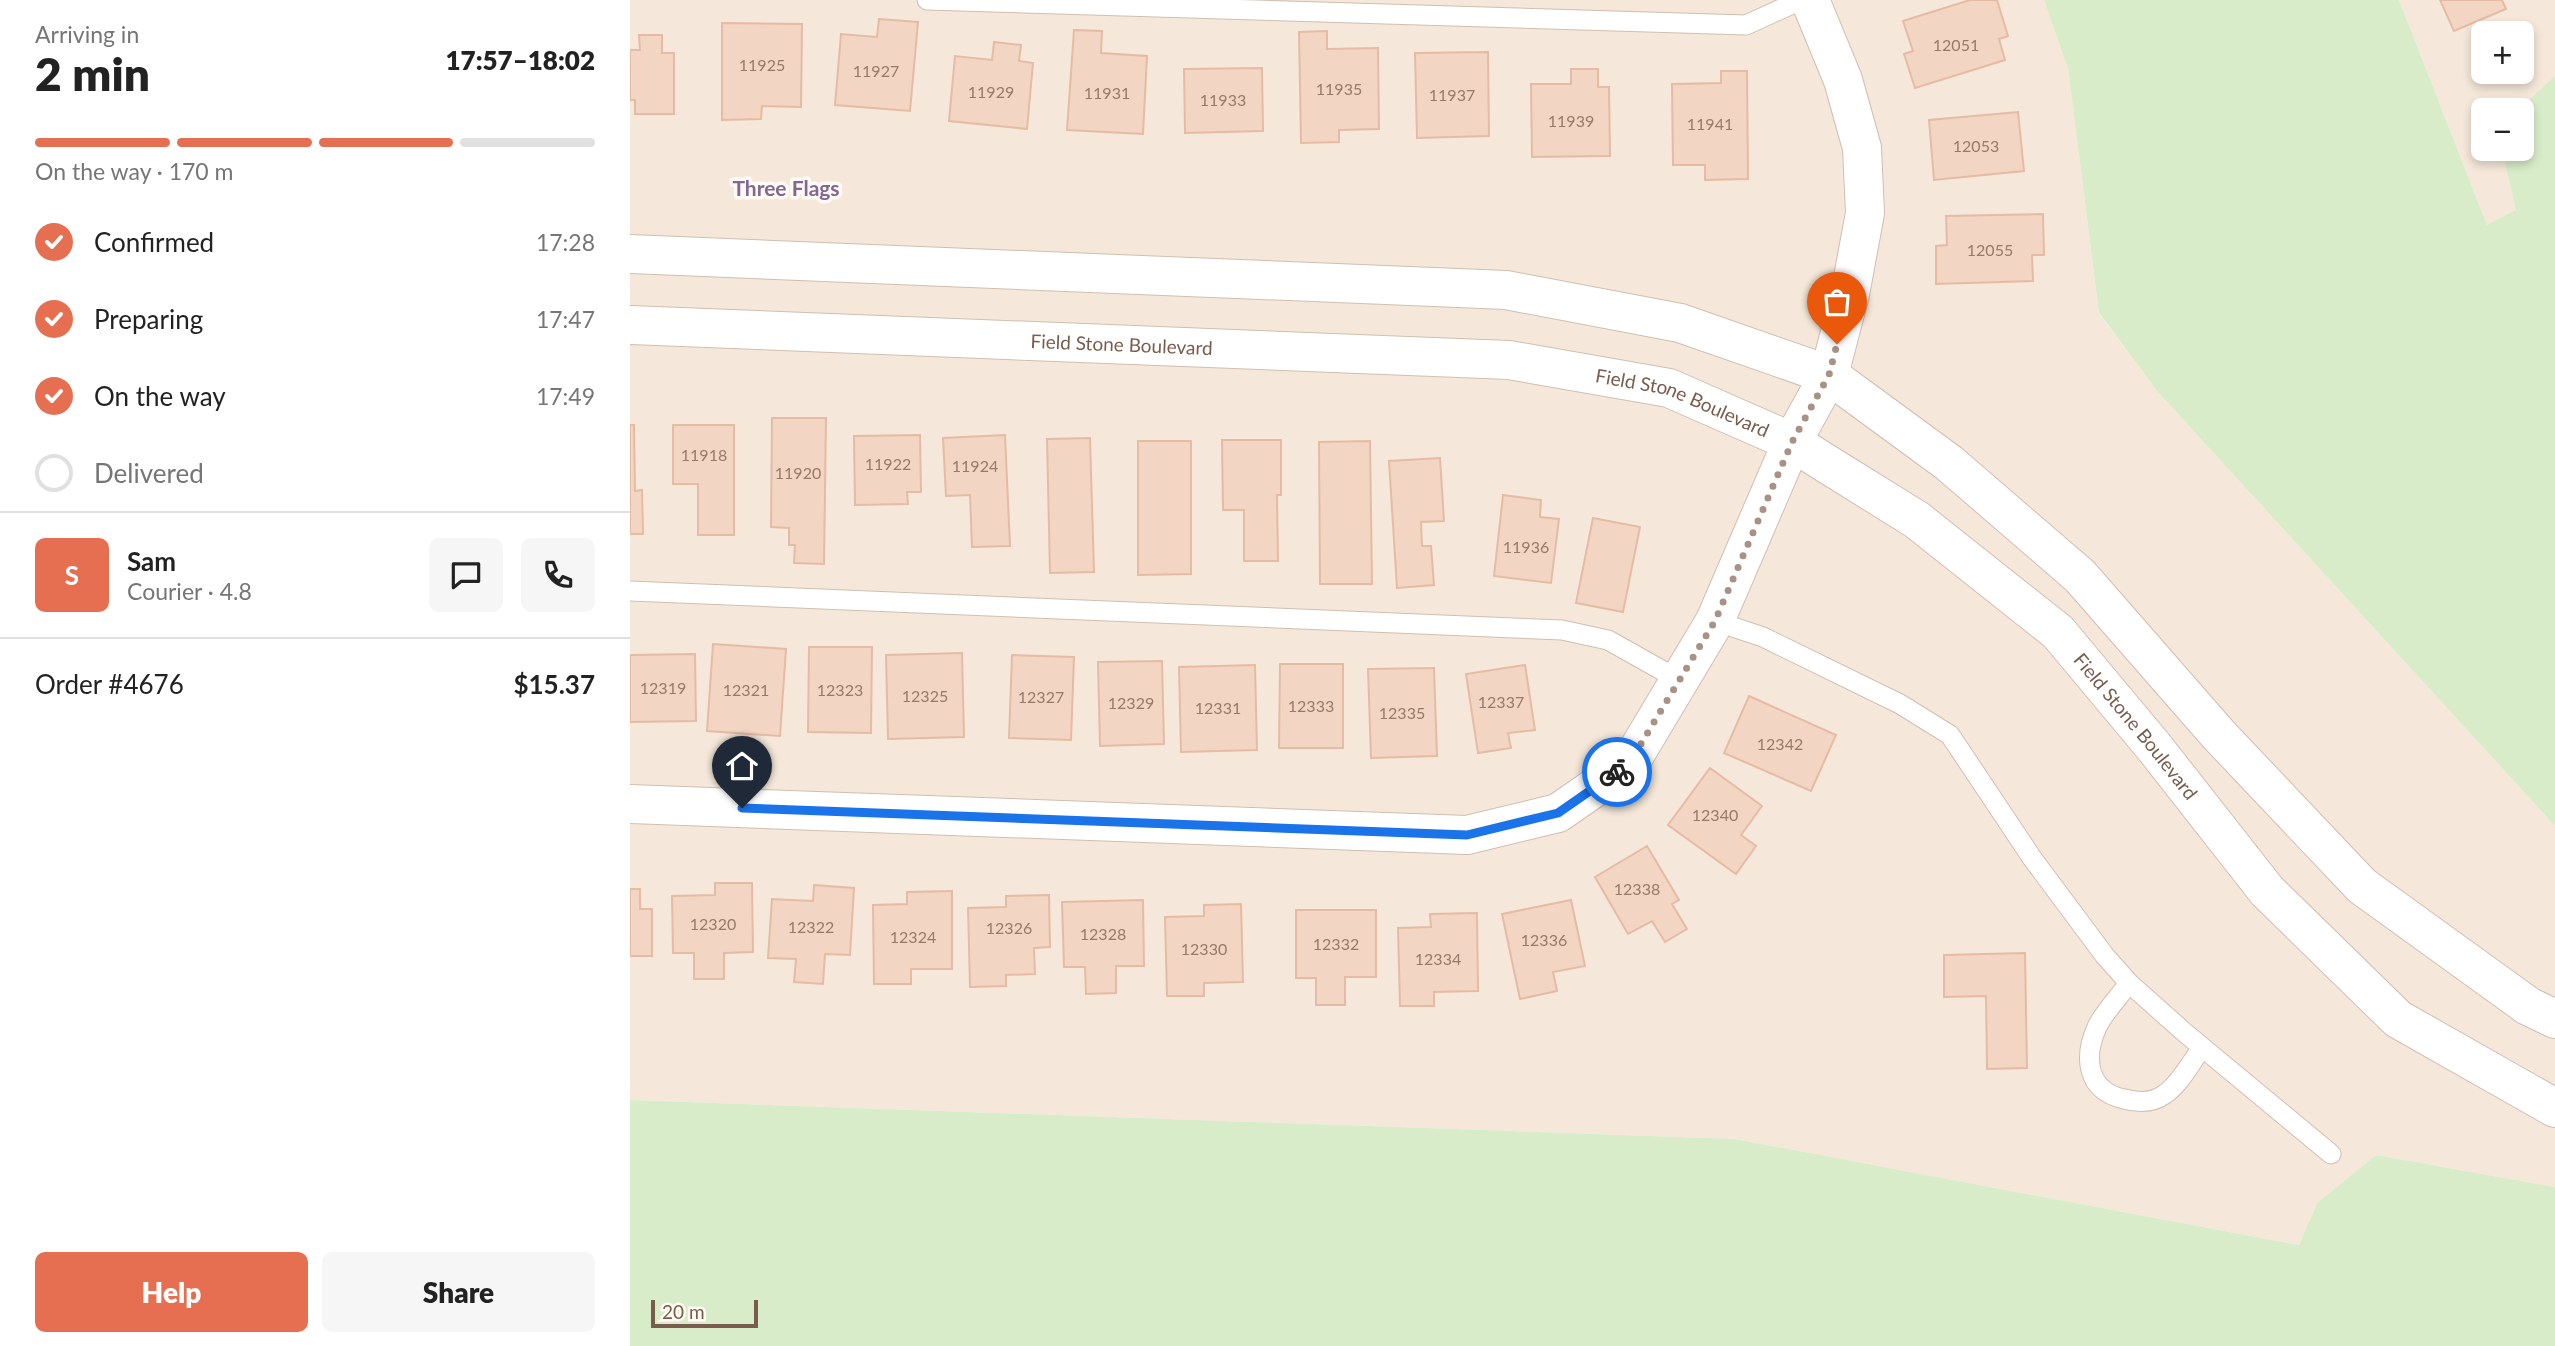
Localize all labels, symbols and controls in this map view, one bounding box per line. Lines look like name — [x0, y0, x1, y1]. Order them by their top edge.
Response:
text: Arriving in — [35, 20, 139, 48]
map controls — [2471, 21, 2534, 161]
button: + — [2471, 21, 2534, 84]
house number: 12051 — [1933, 35, 1979, 54]
text: 17:57–18:02 — [445, 44, 595, 76]
text: 2 min — [35, 46, 150, 101]
house number: 11925 — [739, 55, 785, 74]
house number: 11927 — [853, 61, 899, 80]
house number: 11935 — [1316, 79, 1362, 98]
house number: 11929 — [968, 82, 1014, 101]
house number: 11931 — [1084, 83, 1130, 102]
house number: 11937 — [1429, 85, 1475, 104]
house number: 11933 — [1200, 90, 1246, 109]
button: − — [2471, 98, 2534, 161]
house number: 11939 — [1548, 111, 1594, 130]
house number: 11941 — [1687, 114, 1733, 133]
house number: 12053 — [1953, 136, 1999, 155]
text: On the way · 170 m — [35, 157, 234, 185]
district label: Three Flags — [732, 175, 840, 200]
icon: check — [35, 223, 73, 261]
text: Confirmed — [94, 226, 214, 258]
text: 17:28 — [536, 228, 595, 256]
house number: 12055 — [1967, 240, 2013, 259]
pin — [1807, 272, 1867, 344]
icon: bag — [1818, 283, 1856, 321]
icon: check — [35, 300, 73, 338]
text: Preparing — [94, 303, 203, 335]
text: 17:47 — [536, 305, 595, 333]
street label: Field Stone Boulevard — [1030, 329, 1213, 359]
street label: Field Stone Boulevard — [1594, 363, 1773, 442]
icon: check — [35, 377, 73, 415]
text: On the way — [94, 380, 226, 412]
text: 17:49 — [536, 382, 595, 410]
house number: 11918 — [681, 445, 727, 464]
house number: 11922 — [865, 454, 911, 473]
house number: 11924 — [952, 456, 998, 475]
text: Delivered — [94, 457, 204, 489]
house number: 11920 — [775, 463, 821, 482]
house number: 11936 — [1503, 537, 1549, 556]
button: chat — [429, 538, 503, 612]
button: phone — [521, 538, 595, 612]
text: Sam — [127, 545, 176, 577]
text: S — [65, 559, 79, 591]
text: Courier · 4.8 — [127, 577, 252, 605]
street label: Field Stone Boulevard — [2069, 648, 2203, 804]
text: Order #4676 — [35, 668, 184, 700]
text: $15.37 — [513, 668, 595, 700]
house number: 12319 — [640, 678, 686, 697]
house number: 12321 — [723, 680, 769, 699]
house number: 12323 — [817, 680, 863, 699]
house number: 12325 — [902, 686, 948, 705]
house number: 12327 — [1018, 687, 1064, 706]
house number: 12337 — [1478, 692, 1524, 711]
house number: 12329 — [1108, 693, 1154, 712]
house number: 12333 — [1288, 696, 1334, 715]
house number: 12331 — [1195, 698, 1241, 717]
house number: 12335 — [1379, 703, 1425, 722]
house number: 12342 — [1757, 734, 1803, 753]
pin — [712, 736, 772, 808]
courier — [1582, 737, 1652, 807]
icon: home — [723, 747, 761, 785]
icon: bike — [1598, 753, 1636, 791]
house number: 12340 — [1692, 805, 1738, 824]
house number: 12338 — [1614, 879, 1660, 898]
house number: 12320 — [690, 914, 736, 933]
house number: 12322 — [788, 917, 834, 936]
house number: 12326 — [986, 918, 1032, 937]
house number: 12328 — [1080, 924, 1126, 943]
house number: 12324 — [890, 927, 936, 946]
house number: 12336 — [1521, 930, 1567, 949]
house number: 12332 — [1313, 934, 1359, 953]
house number: 12330 — [1181, 939, 1227, 958]
house number: 12334 — [1415, 949, 1461, 968]
button: Help — [35, 1252, 308, 1332]
button: Share — [322, 1252, 595, 1332]
scale bar — [651, 1297, 758, 1329]
text: 20 m — [662, 1300, 705, 1323]

